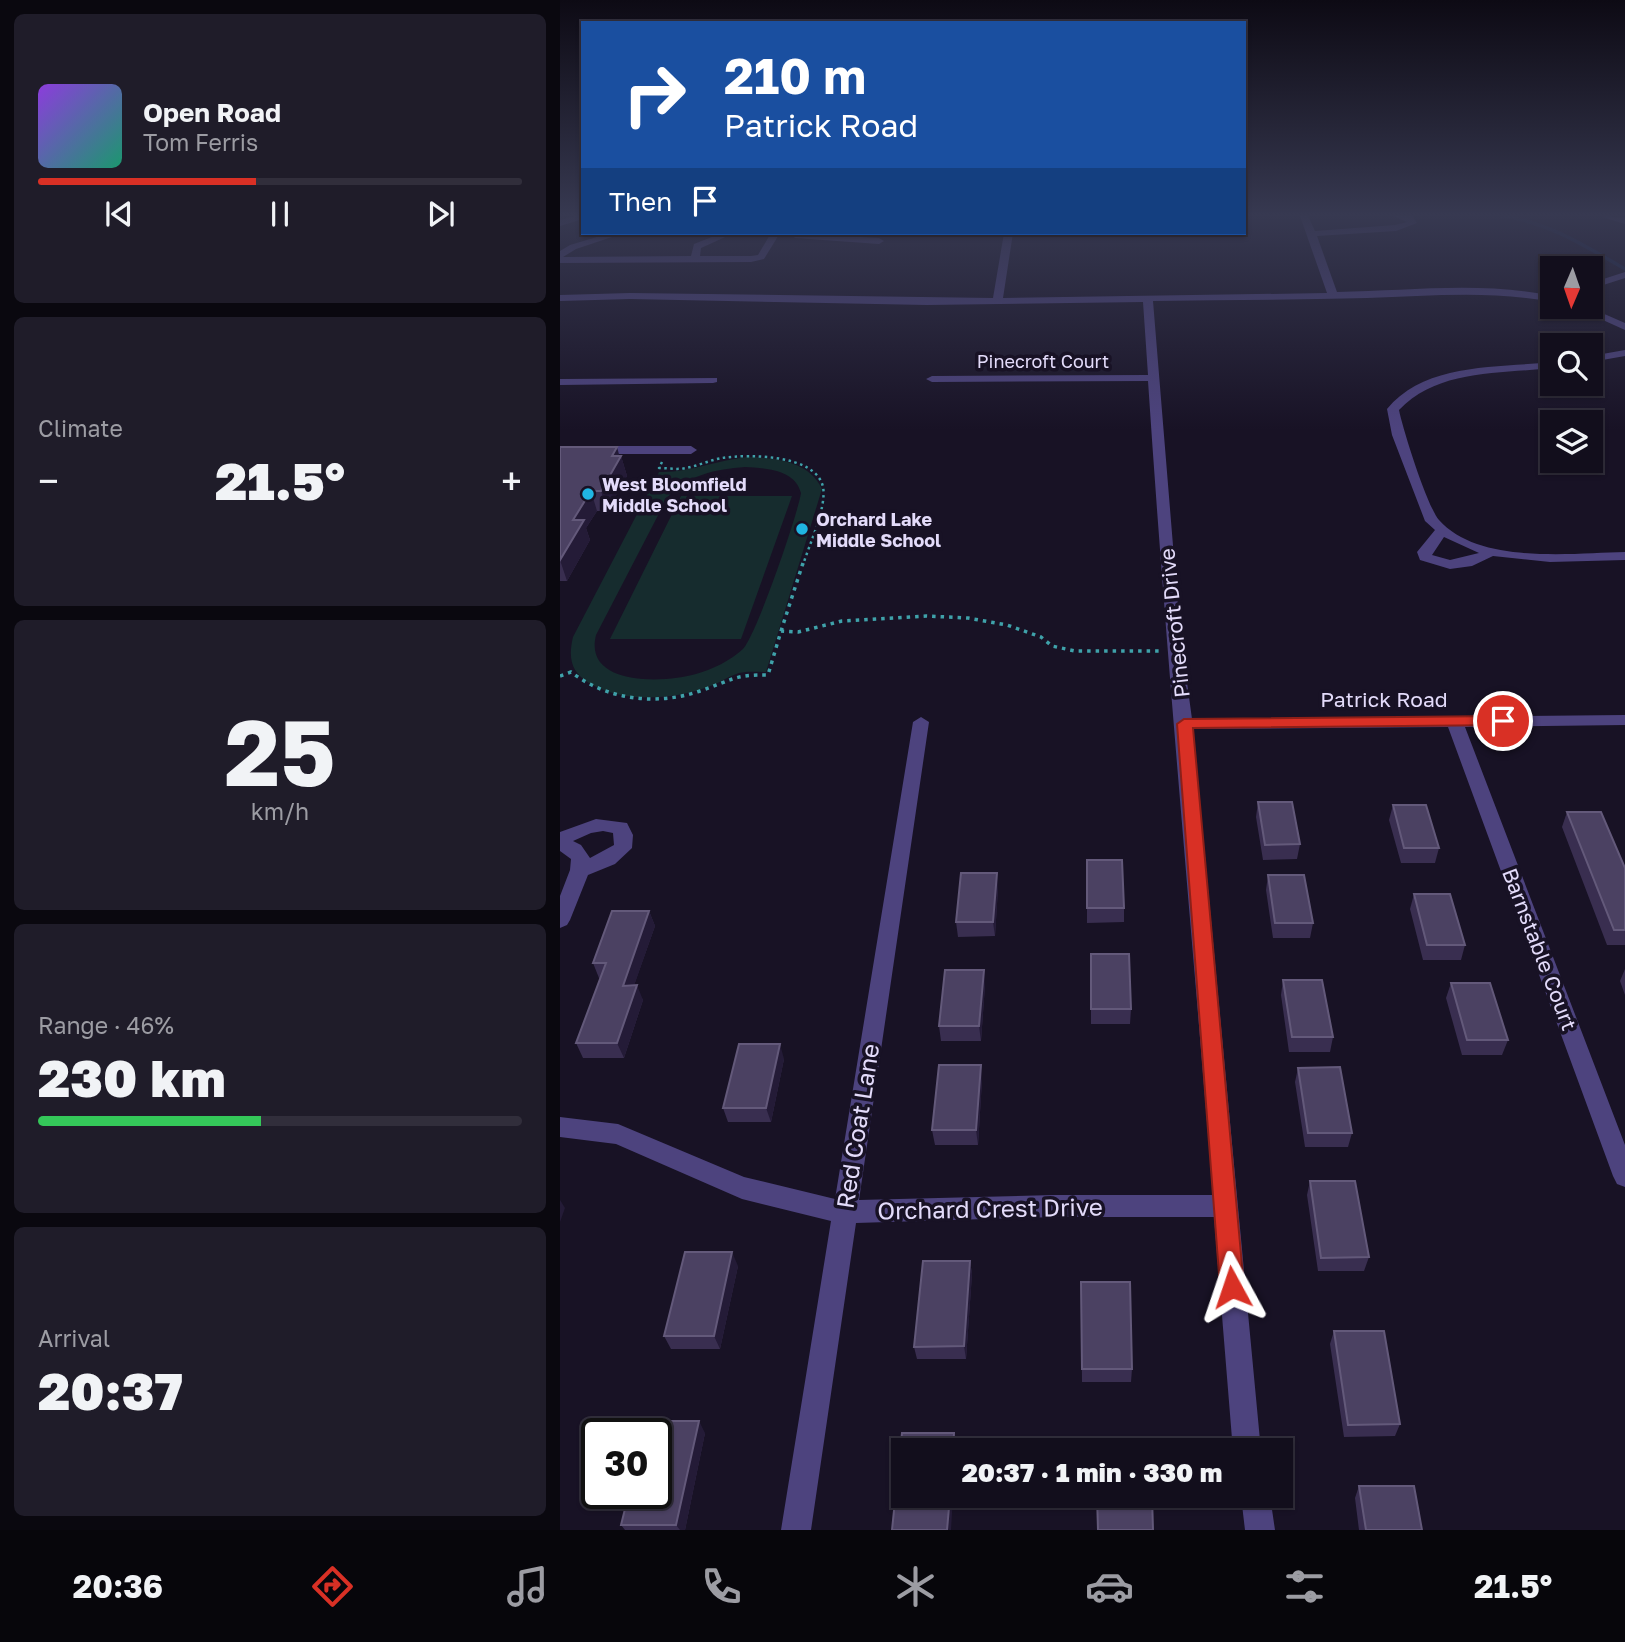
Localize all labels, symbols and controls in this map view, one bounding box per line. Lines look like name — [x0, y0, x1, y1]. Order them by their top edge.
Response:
text: 210 m — [724, 46, 866, 105]
icon: right — [609, 49, 700, 140]
text: Open Road — [143, 97, 281, 128]
text: Patrick Road — [724, 106, 918, 144]
text: Tom Ferris — [143, 128, 258, 156]
icon: arrive — [686, 182, 724, 220]
text: Then — [609, 186, 672, 217]
icon: previous — [100, 195, 138, 233]
icon: pause — [261, 195, 299, 233]
icon: next — [422, 195, 460, 233]
north arrow — [1540, 256, 1603, 318]
map controls — [1540, 256, 1603, 473]
button: search — [1540, 333, 1603, 396]
street label: Pinecroft Court — [977, 350, 1109, 372]
button: layers — [1540, 410, 1603, 473]
text: Climate — [38, 414, 123, 442]
text: 21.5° — [215, 449, 345, 511]
text: − — [38, 458, 59, 503]
text: + — [501, 458, 522, 503]
place label: West Bloomfield Middle School — [602, 473, 747, 516]
marker: West Bloomfield Middle School — [580, 486, 596, 502]
place label: Orchard Lake Middle School — [816, 508, 941, 551]
marker: Orchard Lake Middle School — [794, 521, 810, 537]
street label: Pinecroft Drive — [1153, 547, 1195, 699]
street label: Patrick Road — [1320, 686, 1448, 712]
pin — [1473, 691, 1533, 751]
text: 25 — [224, 697, 336, 806]
icon: arrive — [1484, 702, 1522, 740]
text: km/h — [251, 797, 309, 825]
street label: Barnstable Court — [1497, 864, 1583, 1034]
text: Range · 46% — [38, 1011, 174, 1039]
street label: Red Coat Lane — [830, 1041, 884, 1211]
text: 230 km — [38, 1046, 226, 1108]
street label: Orchard Crest Drive — [877, 1192, 1103, 1224]
position arrow — [1195, 1250, 1269, 1324]
text: Arrival — [38, 1324, 110, 1352]
text: 20:37 — [38, 1359, 183, 1421]
speed limit sign: 30 — [581, 1418, 672, 1509]
text: 20:37 · 1 min · 330 m — [962, 1457, 1222, 1488]
icon: directions — [308, 1562, 357, 1611]
icon: music — [503, 1562, 552, 1611]
icon: phone — [697, 1562, 746, 1611]
icon: climate — [891, 1562, 940, 1611]
icon: car — [1085, 1562, 1134, 1611]
icon: filters — [1280, 1562, 1329, 1611]
text: 20:36 — [73, 1567, 163, 1605]
text: 21.5° — [1474, 1567, 1552, 1605]

